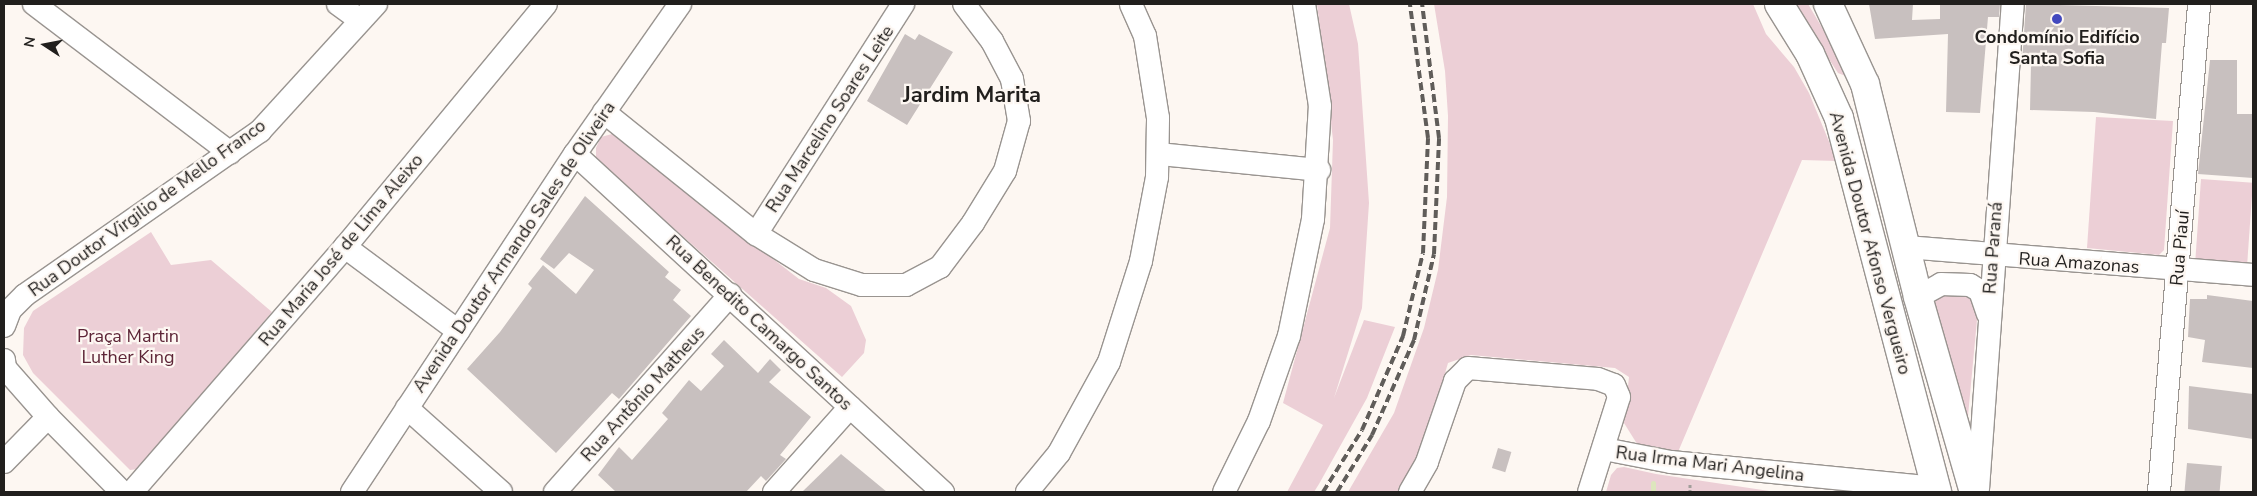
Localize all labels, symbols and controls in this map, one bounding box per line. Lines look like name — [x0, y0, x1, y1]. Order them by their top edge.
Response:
marker: Condomínio Edifício Santa Sofia — [2051, 13, 2063, 25]
north arrow — [20, 20, 70, 70]
street label: Rua Marcelino Soares Leite — [761, 21, 899, 217]
place label: Condomínio Edifício Santa Sofia — [1974, 27, 2140, 70]
text: N — [19, 35, 40, 49]
district label: Jardim Marita — [903, 83, 1041, 109]
street label: Avenida Doutor Armando Sales de Oliveira — [408, 97, 620, 397]
street label: Avenida Doutor Afonso Vergueiro — [1824, 109, 1916, 377]
street label: Rua Doutor Virgilio de Mello Franco — [24, 115, 270, 301]
street label: Rua Maria José de Lima Aleixo — [254, 149, 428, 351]
street label: Rua Paraná — [1979, 201, 2007, 295]
street label: Rua Piauí — [2166, 209, 2194, 287]
street label: Rua Benedito Camargo Santos — [661, 231, 857, 415]
street label: Rua Amazonas — [2018, 248, 2140, 278]
street label: Rua Antônio Matheus — [577, 322, 709, 466]
park label: Praça Martin Luther King — [77, 326, 179, 368]
street label: Rua Irma Mari Angelina — [1614, 442, 1806, 486]

